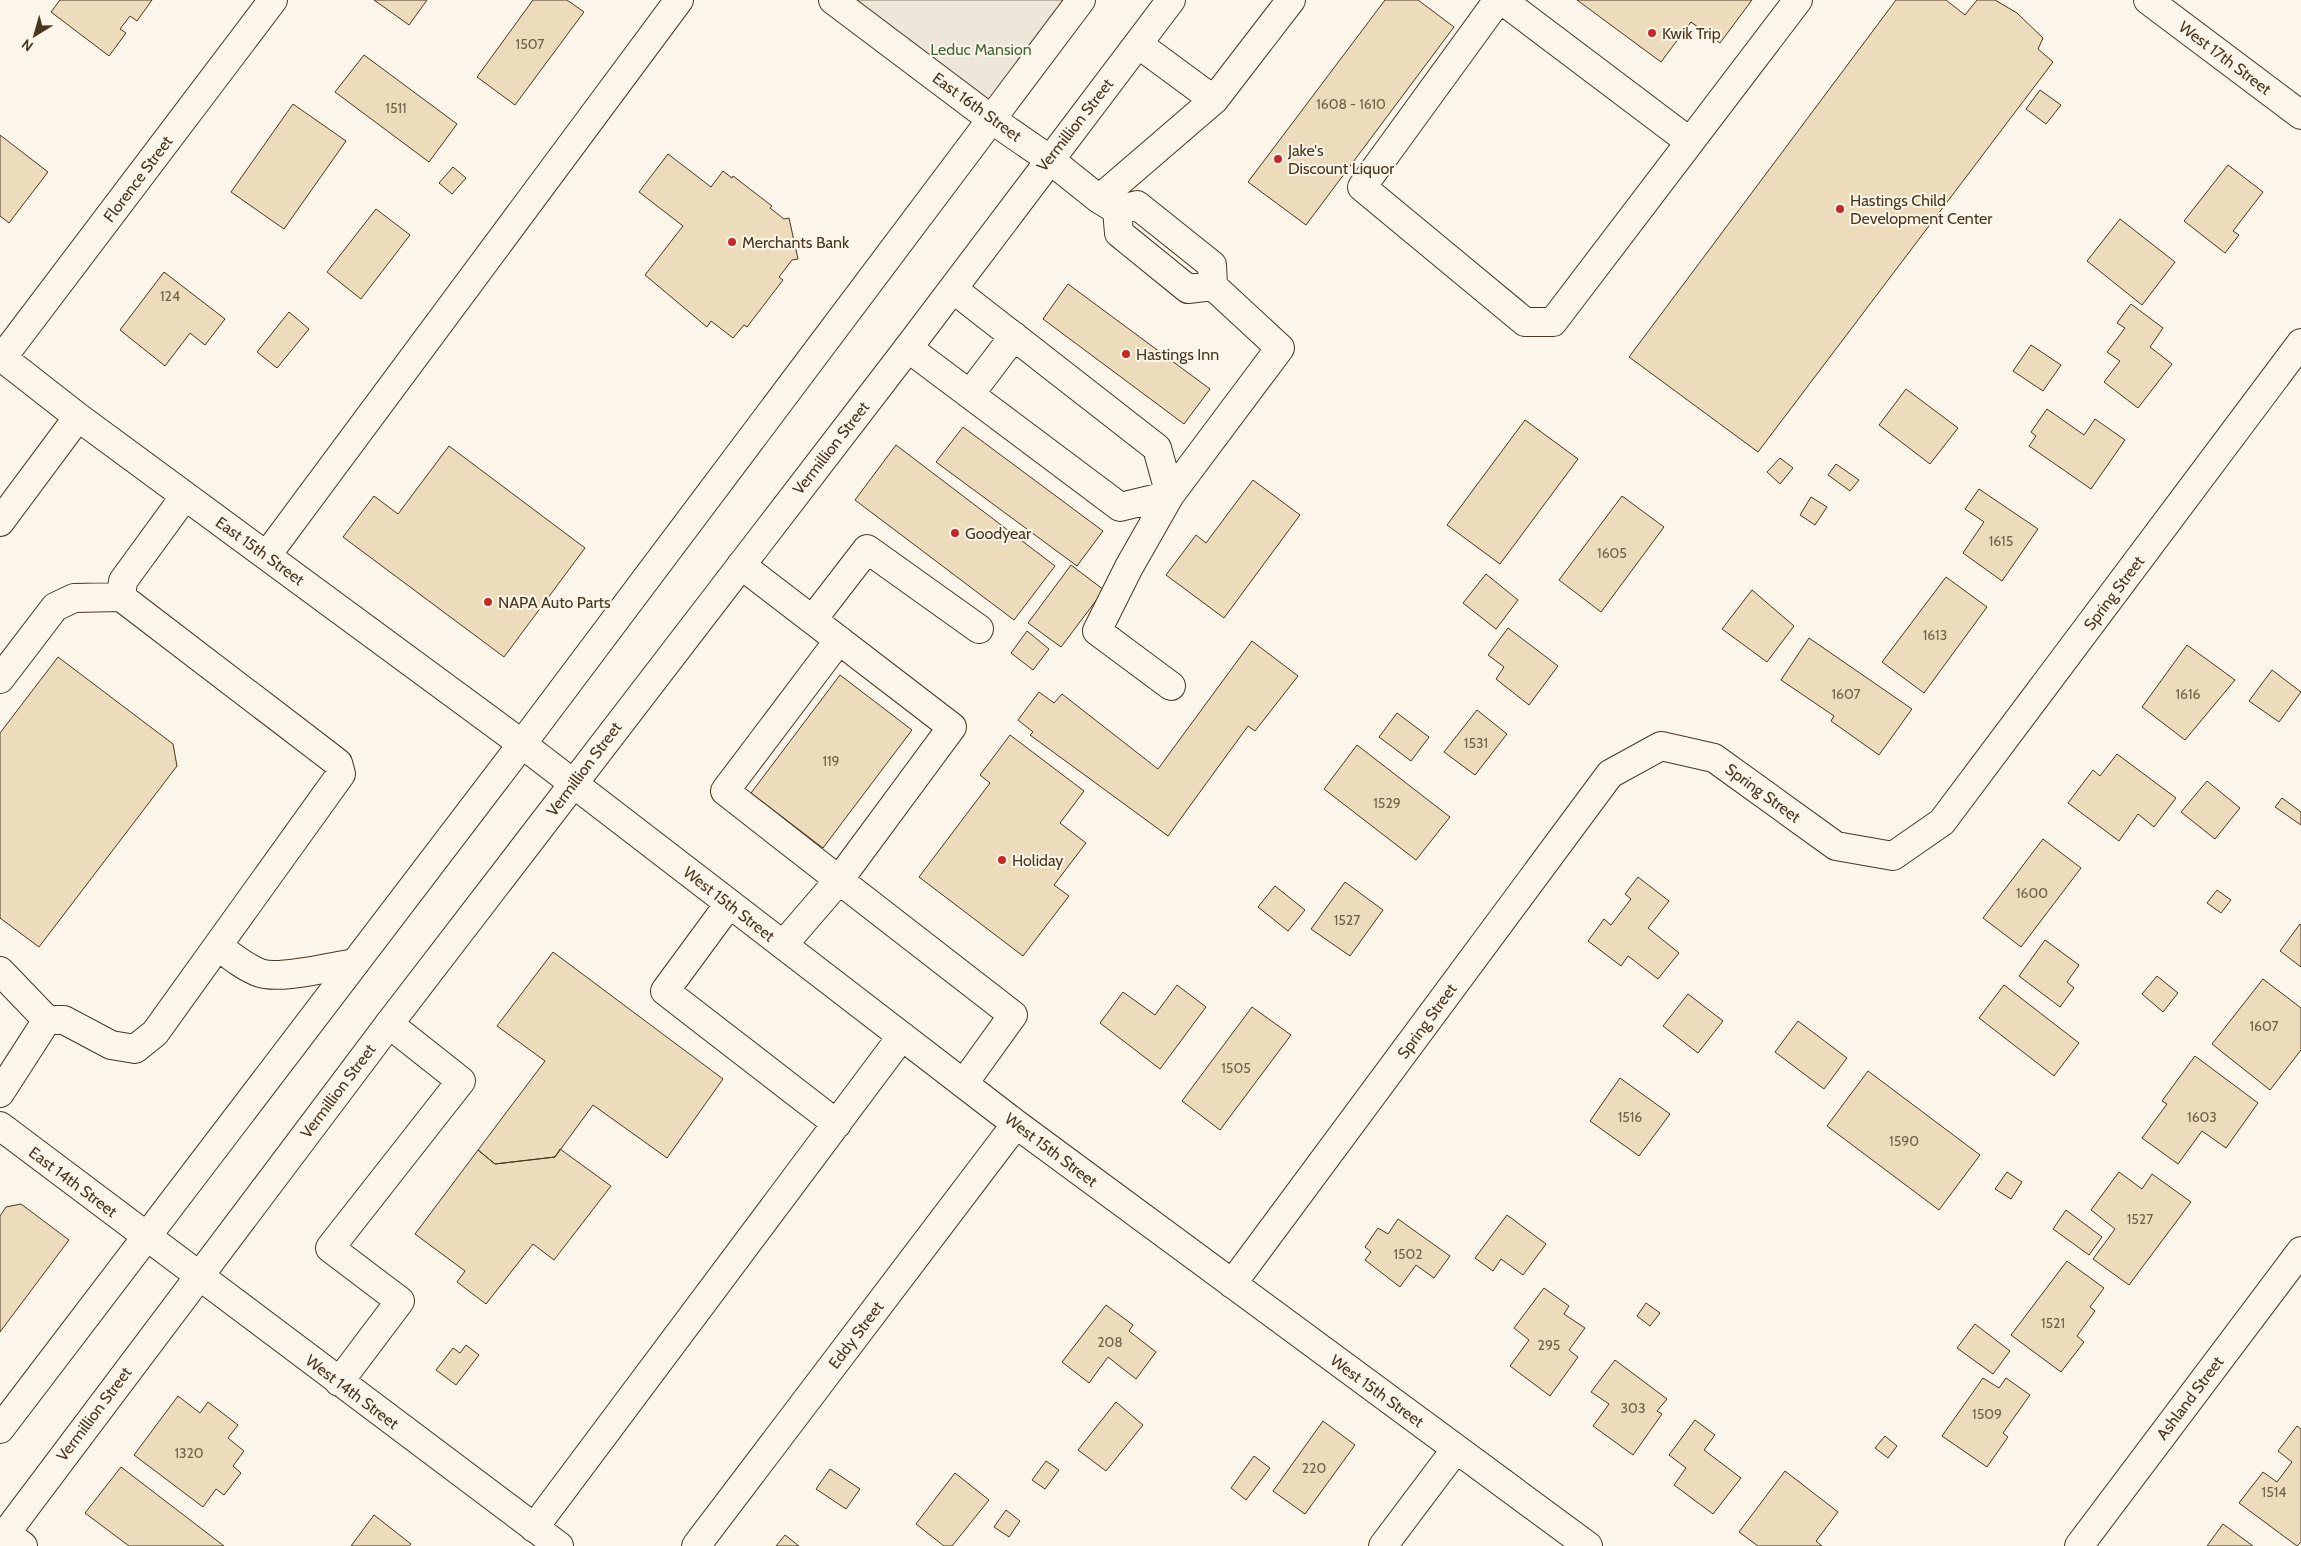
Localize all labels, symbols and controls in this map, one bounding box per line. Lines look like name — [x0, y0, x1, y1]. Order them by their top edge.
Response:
north arrow — [10, 10, 60, 60]
street label: West 17th Street — [2175, 17, 2275, 99]
place label: Kwik Trip — [1662, 24, 1721, 43]
marker: Kwik Trip — [1646, 27, 1658, 39]
text: N — [18, 35, 37, 56]
house number: 1507 — [516, 35, 544, 53]
park label: Leduc Mansion — [930, 40, 1032, 59]
street label: East 16th Street — [929, 68, 1026, 146]
street label: Vermillion Street — [1033, 74, 1118, 175]
house number: 1608 - 1610 — [1316, 95, 1386, 113]
house number: 1511 — [385, 99, 407, 117]
street label: Florence Street — [99, 132, 177, 226]
place label: Jake's Discount Liquor — [1287, 141, 1395, 178]
marker: Jake's Discount Liquor — [1272, 153, 1284, 165]
place label: Hastings Child Development Center — [1850, 191, 1993, 228]
marker: Hastings Child Development Center — [1834, 203, 1846, 215]
place label: Merchants Bank — [742, 233, 850, 252]
marker: Merchants Bank — [726, 236, 738, 248]
house number: 124 — [160, 287, 180, 305]
place label: Hastings Inn — [1136, 345, 1219, 364]
marker: Hastings Inn — [1120, 348, 1132, 360]
street label: Vermillion Street — [789, 397, 874, 498]
street label: East 15th Street — [212, 513, 308, 590]
place label: Goodyear — [965, 524, 1032, 543]
marker: Goodyear — [949, 527, 961, 539]
house number: 1615 — [1989, 532, 2013, 550]
house number: 1605 — [1597, 544, 1627, 562]
street label: Spring Street — [2080, 552, 2149, 634]
place label: NAPA Auto Parts — [498, 593, 611, 612]
marker: NAPA Auto Parts — [482, 596, 494, 608]
house number: 1613 — [1923, 626, 1947, 644]
house number: 1607 — [1831, 685, 1861, 703]
house number: 1616 — [2176, 685, 2201, 703]
street label: Vermillion Street — [542, 718, 626, 820]
house number: 1531 — [1464, 734, 1488, 752]
house number: 119 — [822, 752, 840, 770]
street label: Spring Street — [1722, 759, 1805, 827]
house number: 1529 — [1373, 794, 1401, 812]
place label: Holiday — [1012, 851, 1063, 870]
marker: Holiday — [996, 854, 1008, 866]
street label: West 15th Street — [679, 862, 779, 946]
house number: 1600 — [2016, 884, 2048, 902]
house number: 1527 — [1334, 911, 1360, 929]
street label: Spring Street — [1393, 979, 1461, 1062]
house number: 1607 — [2249, 1017, 2279, 1035]
street label: Vermillion Street — [296, 1040, 380, 1142]
house number: 1505 — [1221, 1059, 1251, 1077]
house number: 1516 — [1618, 1108, 1642, 1126]
house number: 1603 — [2187, 1108, 2217, 1126]
street label: West 15th Street — [1001, 1109, 1102, 1191]
house number: 1590 — [1889, 1132, 1919, 1150]
street label: East 14th Street — [25, 1143, 121, 1222]
house number: 1527 — [2127, 1210, 2153, 1228]
house number: 1502 — [1393, 1245, 1423, 1263]
street label: Eddy Street — [825, 1297, 888, 1372]
house number: 1521 — [2041, 1314, 2065, 1332]
house number: 208 — [1097, 1333, 1123, 1351]
house number: 295 — [1538, 1336, 1560, 1354]
street label: West 14th Street — [302, 1351, 403, 1434]
street label: West 15th Street — [1327, 1351, 1428, 1432]
street label: Ashland Street — [2153, 1352, 2228, 1443]
street label: Vermillion Street — [52, 1363, 136, 1465]
house number: 303 — [1621, 1399, 1645, 1417]
house number: 1509 — [1972, 1405, 2002, 1423]
house number: 1320 — [174, 1444, 204, 1462]
house number: 220 — [1302, 1459, 1326, 1477]
house number: 1514 — [2262, 1483, 2286, 1501]

